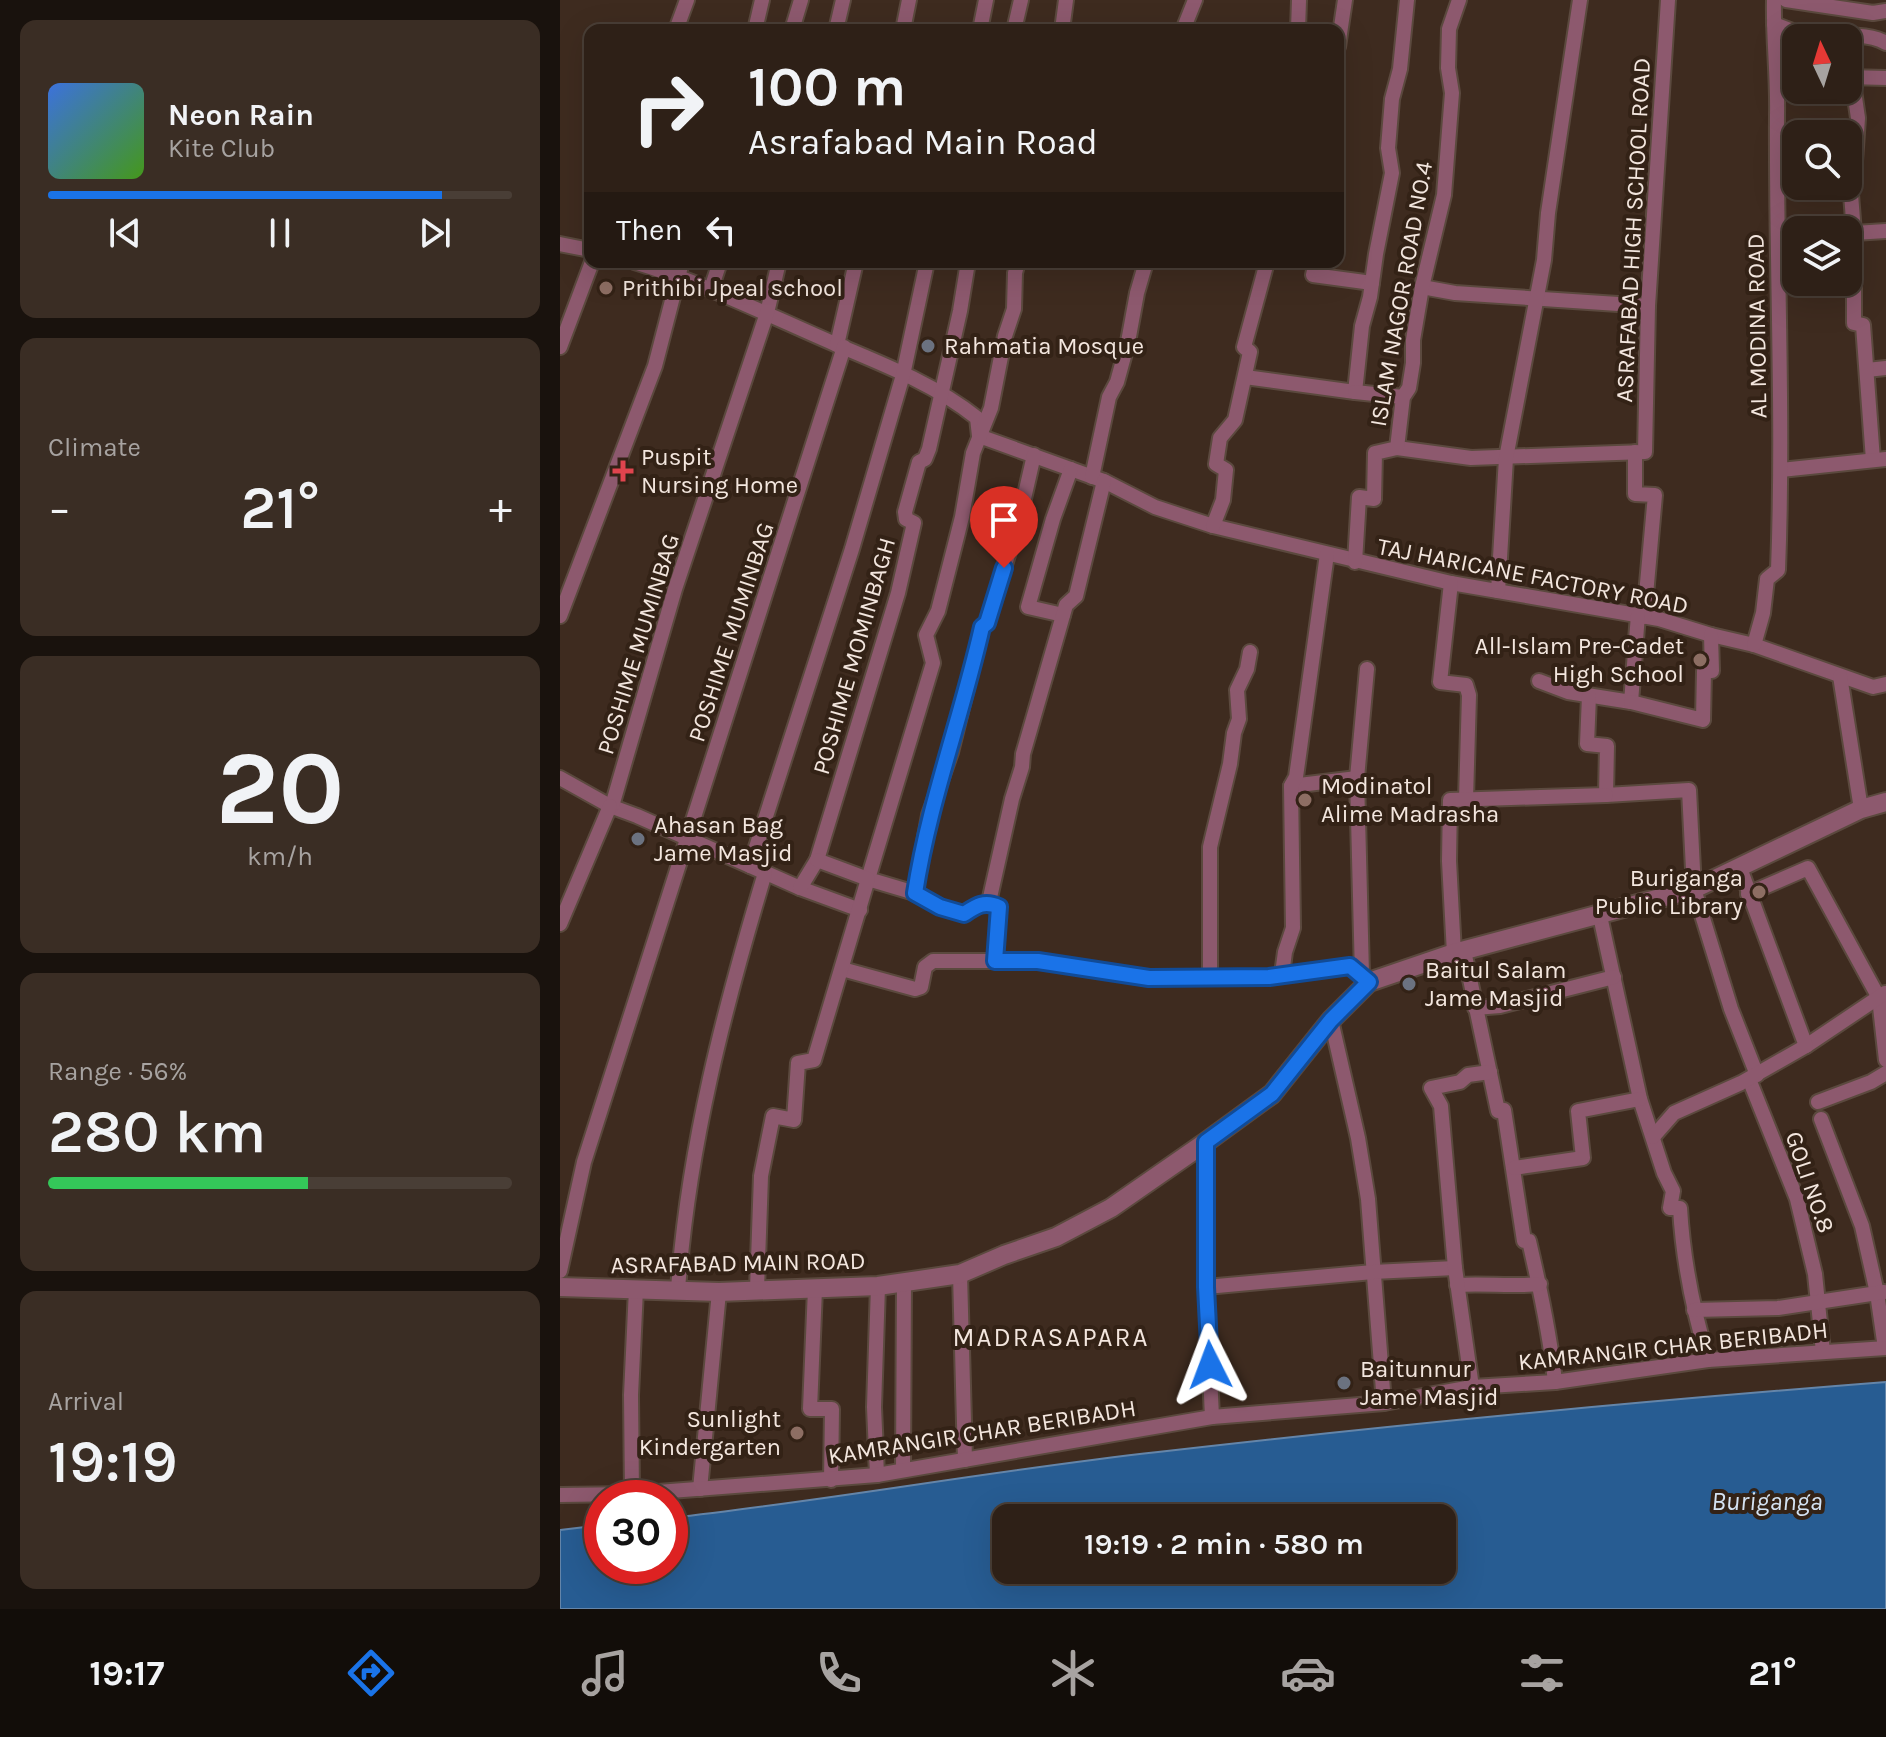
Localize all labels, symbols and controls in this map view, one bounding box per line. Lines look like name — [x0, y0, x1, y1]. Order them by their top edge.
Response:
north arrow — [1782, 24, 1862, 104]
map controls — [1782, 24, 1862, 296]
text: 100 m — [748, 54, 906, 119]
icon: right — [616, 56, 720, 160]
street label: ASRAFABAD HIGH SCHOOL ROAD — [1610, 57, 1656, 403]
text: Neon Rain — [168, 97, 314, 133]
button: search — [1782, 120, 1862, 200]
text: Asrafabad Main Road — [748, 121, 1098, 163]
text: Kite Club — [168, 133, 275, 164]
street label: ISLAM NAGOR ROAD NO.4 — [1364, 159, 1438, 429]
icon: left — [699, 208, 743, 252]
icon: previous — [103, 211, 147, 255]
icon: pause — [258, 211, 302, 255]
icon: next — [413, 211, 457, 255]
text: Then — [616, 212, 683, 248]
button: layers — [1782, 216, 1862, 296]
street label: AL MODINA ROAD — [1741, 233, 1773, 419]
place label: Prithibi Jpeal school — [622, 274, 843, 302]
marker: Prithibi Jpeal school — [597, 279, 615, 297]
place label: Rahmatia Mosque — [944, 332, 1144, 360]
marker: Rahmatia Mosque — [919, 337, 937, 355]
text: Climate — [48, 432, 141, 463]
place label: Puspit Nursing Home — [641, 443, 798, 499]
marker: Puspit Nursing Home — [612, 460, 634, 482]
text: 21° — [240, 473, 320, 543]
text: − — [48, 483, 71, 534]
text: + — [489, 483, 512, 534]
pin — [970, 486, 1038, 568]
icon: arrive — [982, 498, 1026, 542]
street label: POSHIME MUMINBAG — [682, 519, 780, 745]
street label: POSHIME MUMINBAG — [591, 530, 685, 758]
street label: TAJ HARICANE FACTORY ROAD — [1375, 532, 1691, 620]
street label: POSHIME MOMINBAGH — [807, 534, 901, 778]
place label: All-Islam Pre-Cadet High School — [1475, 632, 1684, 688]
marker: All-Islam Pre-Cadet High School — [1691, 651, 1709, 669]
text: 20 — [216, 728, 344, 849]
place label: Modinatol Alime Madrasha — [1321, 772, 1499, 828]
marker: Modinatol Alime Madrasha — [1296, 791, 1314, 809]
place label: Ahasan Bag Jame Masjid — [654, 811, 792, 867]
marker: Ahasan Bag Jame Masjid — [629, 830, 647, 848]
text: km/h — [247, 841, 313, 872]
place label: Buriganga Public Library — [1595, 864, 1743, 920]
marker: Buriganga Public Library — [1750, 883, 1768, 901]
place label: Baitul Salam Jame Masjid — [1425, 956, 1566, 1012]
marker: Baitul Salam Jame Masjid — [1400, 975, 1418, 993]
text: Range · 56% — [48, 1056, 187, 1087]
text: 280 km — [48, 1097, 266, 1167]
street label: GOLI NO.8 — [1780, 1128, 1840, 1236]
street label: ASRAFABAD MAIN ROAD — [610, 1247, 866, 1279]
street label: KAMRANGIR CHAR BERIBADH — [1517, 1316, 1829, 1376]
district label: MADRASAPARA — [953, 1322, 1149, 1353]
position arrow — [1168, 1323, 1252, 1407]
place label: Baitunnur Jame Masjid — [1360, 1355, 1498, 1411]
marker: Baitunnur Jame Masjid — [1335, 1374, 1353, 1392]
text: Arrival — [48, 1386, 124, 1417]
street label: KAMRANGIR CHAR BERIBADH — [826, 1394, 1138, 1470]
place label: Sunlight Kindergarten — [639, 1405, 781, 1461]
marker: Sunlight Kindergarten — [788, 1424, 806, 1442]
text: 19:19 — [48, 1427, 178, 1497]
speed limit sign: 30 — [584, 1480, 688, 1584]
water label: Buriganga — [1711, 1486, 1823, 1517]
text: 19:19 · 2 min · 580 m — [1084, 1526, 1364, 1562]
icon: directions — [343, 1645, 399, 1701]
icon: music — [577, 1645, 633, 1701]
icon: phone — [811, 1645, 867, 1701]
icon: climate — [1045, 1645, 1101, 1701]
icon: car — [1280, 1645, 1336, 1701]
icon: filters — [1514, 1645, 1570, 1701]
text: 19:17 — [89, 1652, 164, 1694]
text: 21° — [1748, 1652, 1797, 1694]

